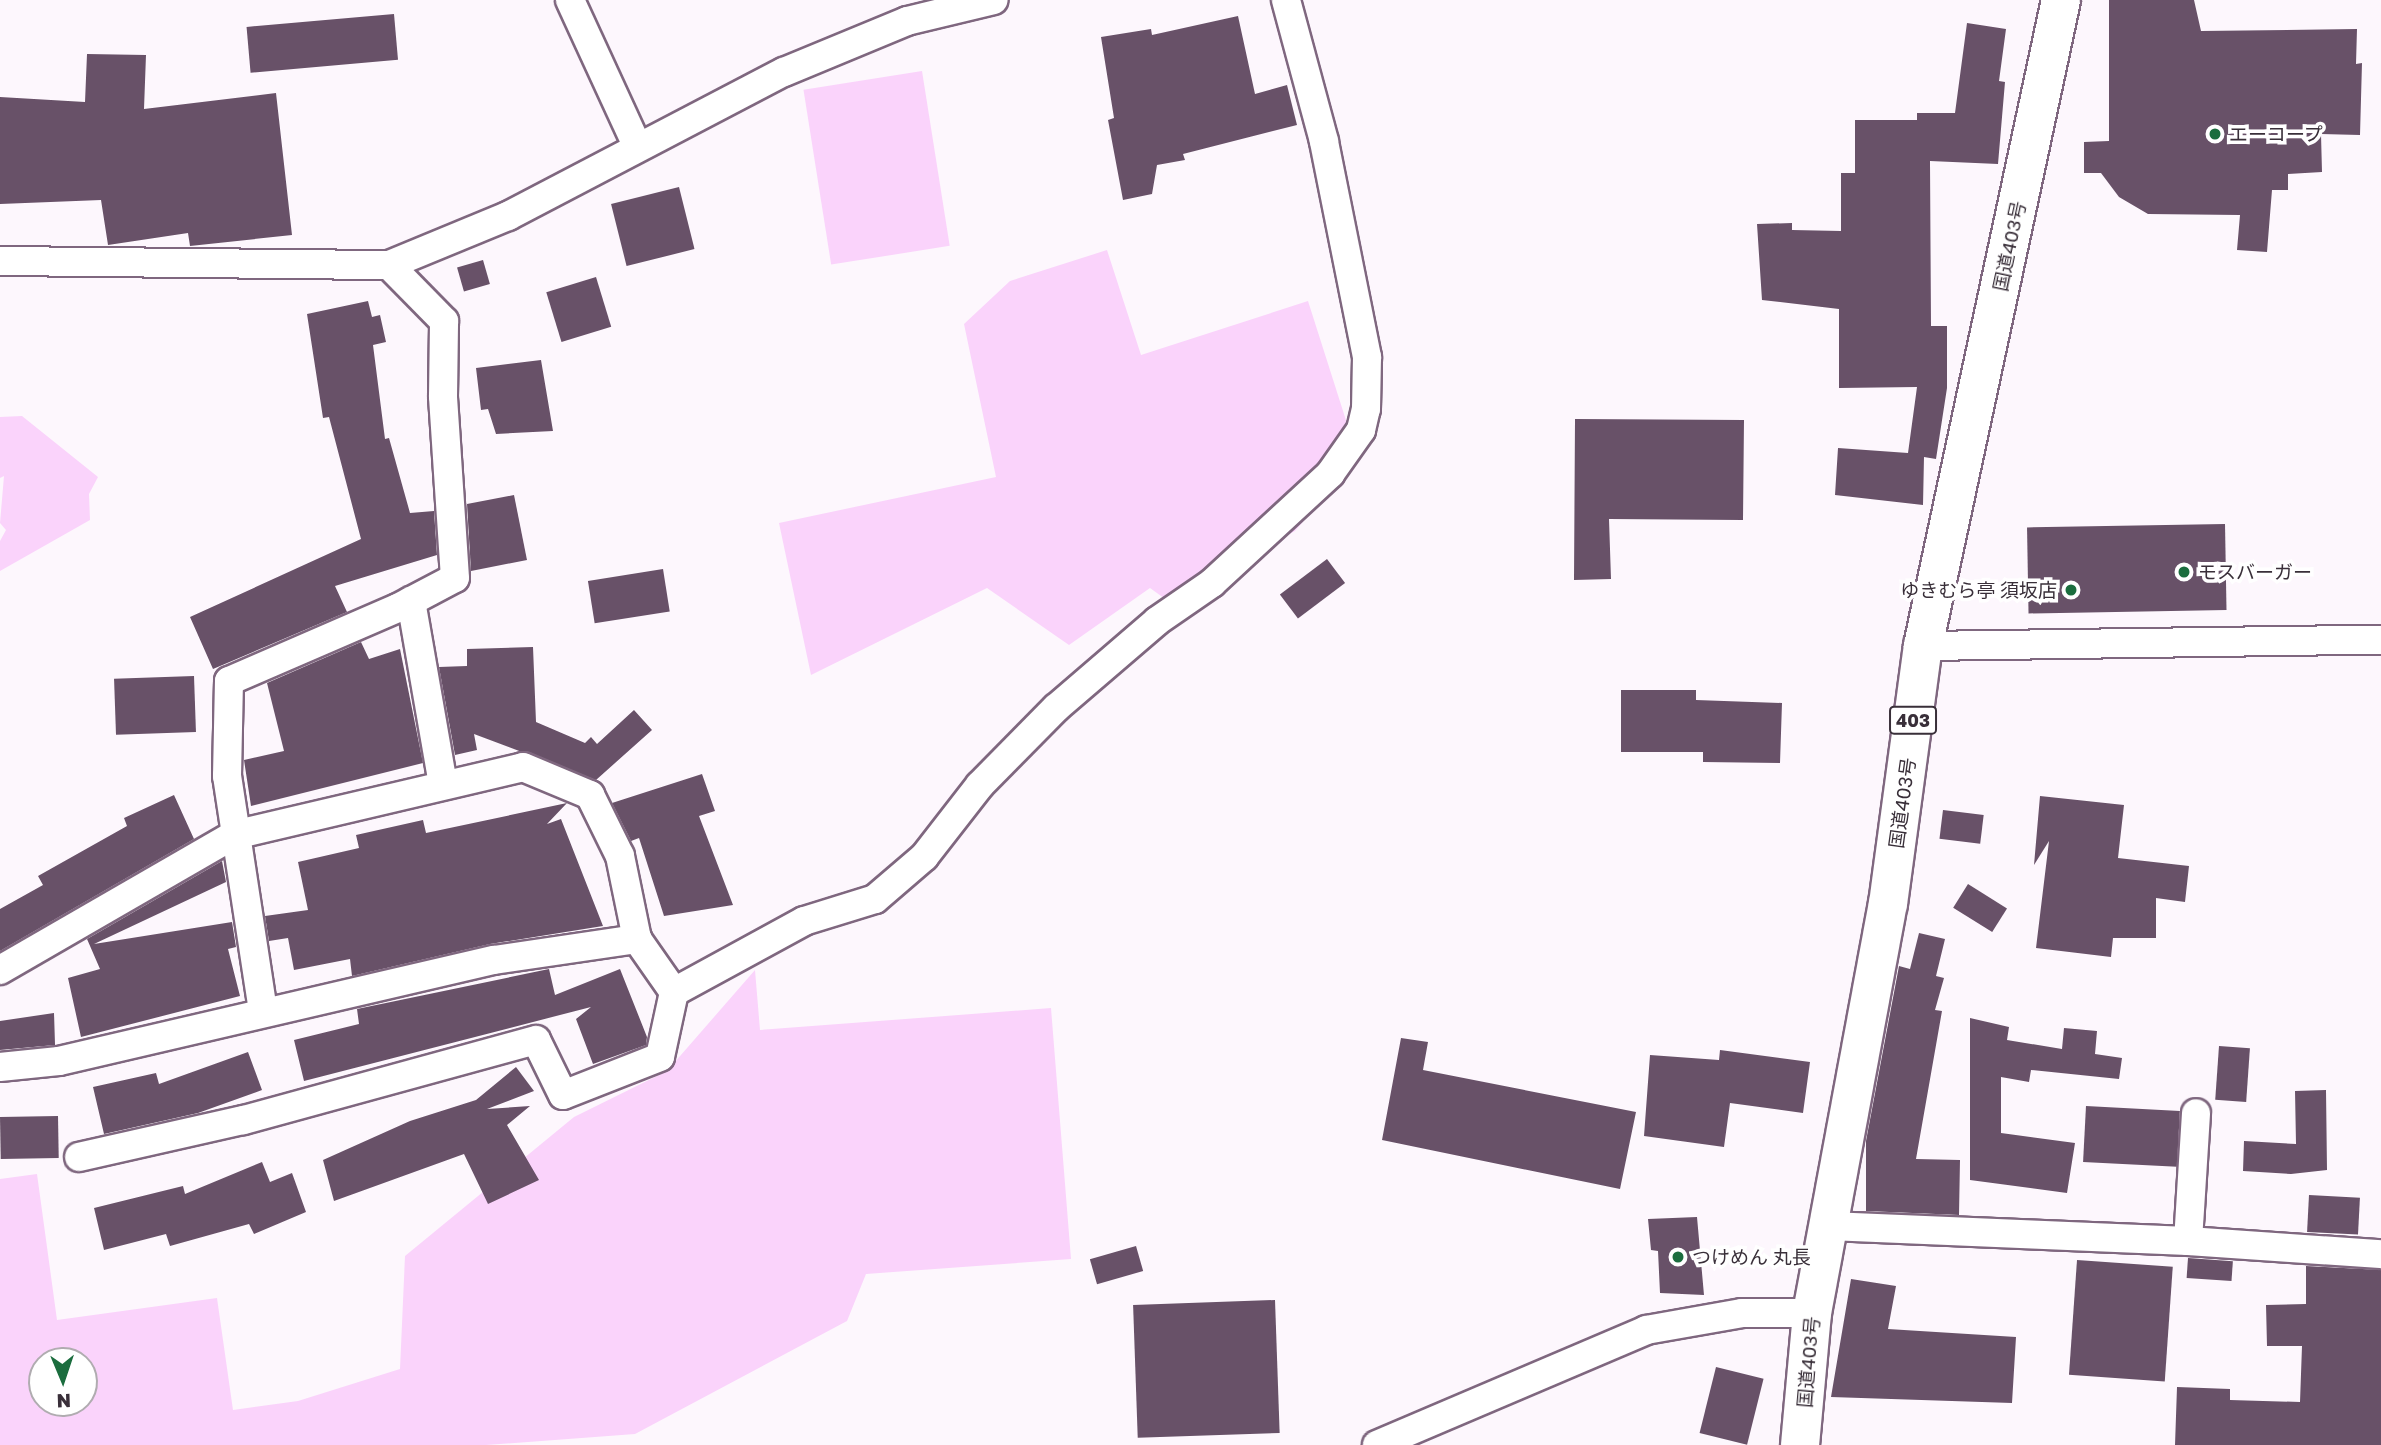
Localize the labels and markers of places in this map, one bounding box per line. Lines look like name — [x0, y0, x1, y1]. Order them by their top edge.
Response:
place label: エーコープ — [2229, 123, 2324, 145]
marker: エーコープ — [2207, 126, 2223, 142]
place label: モスバーガー — [2198, 561, 2312, 583]
marker: モスバーガー — [2176, 564, 2192, 580]
place label: ゆきむら亭 須坂店 — [1900, 579, 2057, 601]
marker: ゆきむら亭 須坂店 — [2063, 582, 2079, 598]
place label: つけめん 丸長 — [1692, 1246, 1811, 1268]
marker: つけめん 丸長 — [1670, 1249, 1686, 1265]

